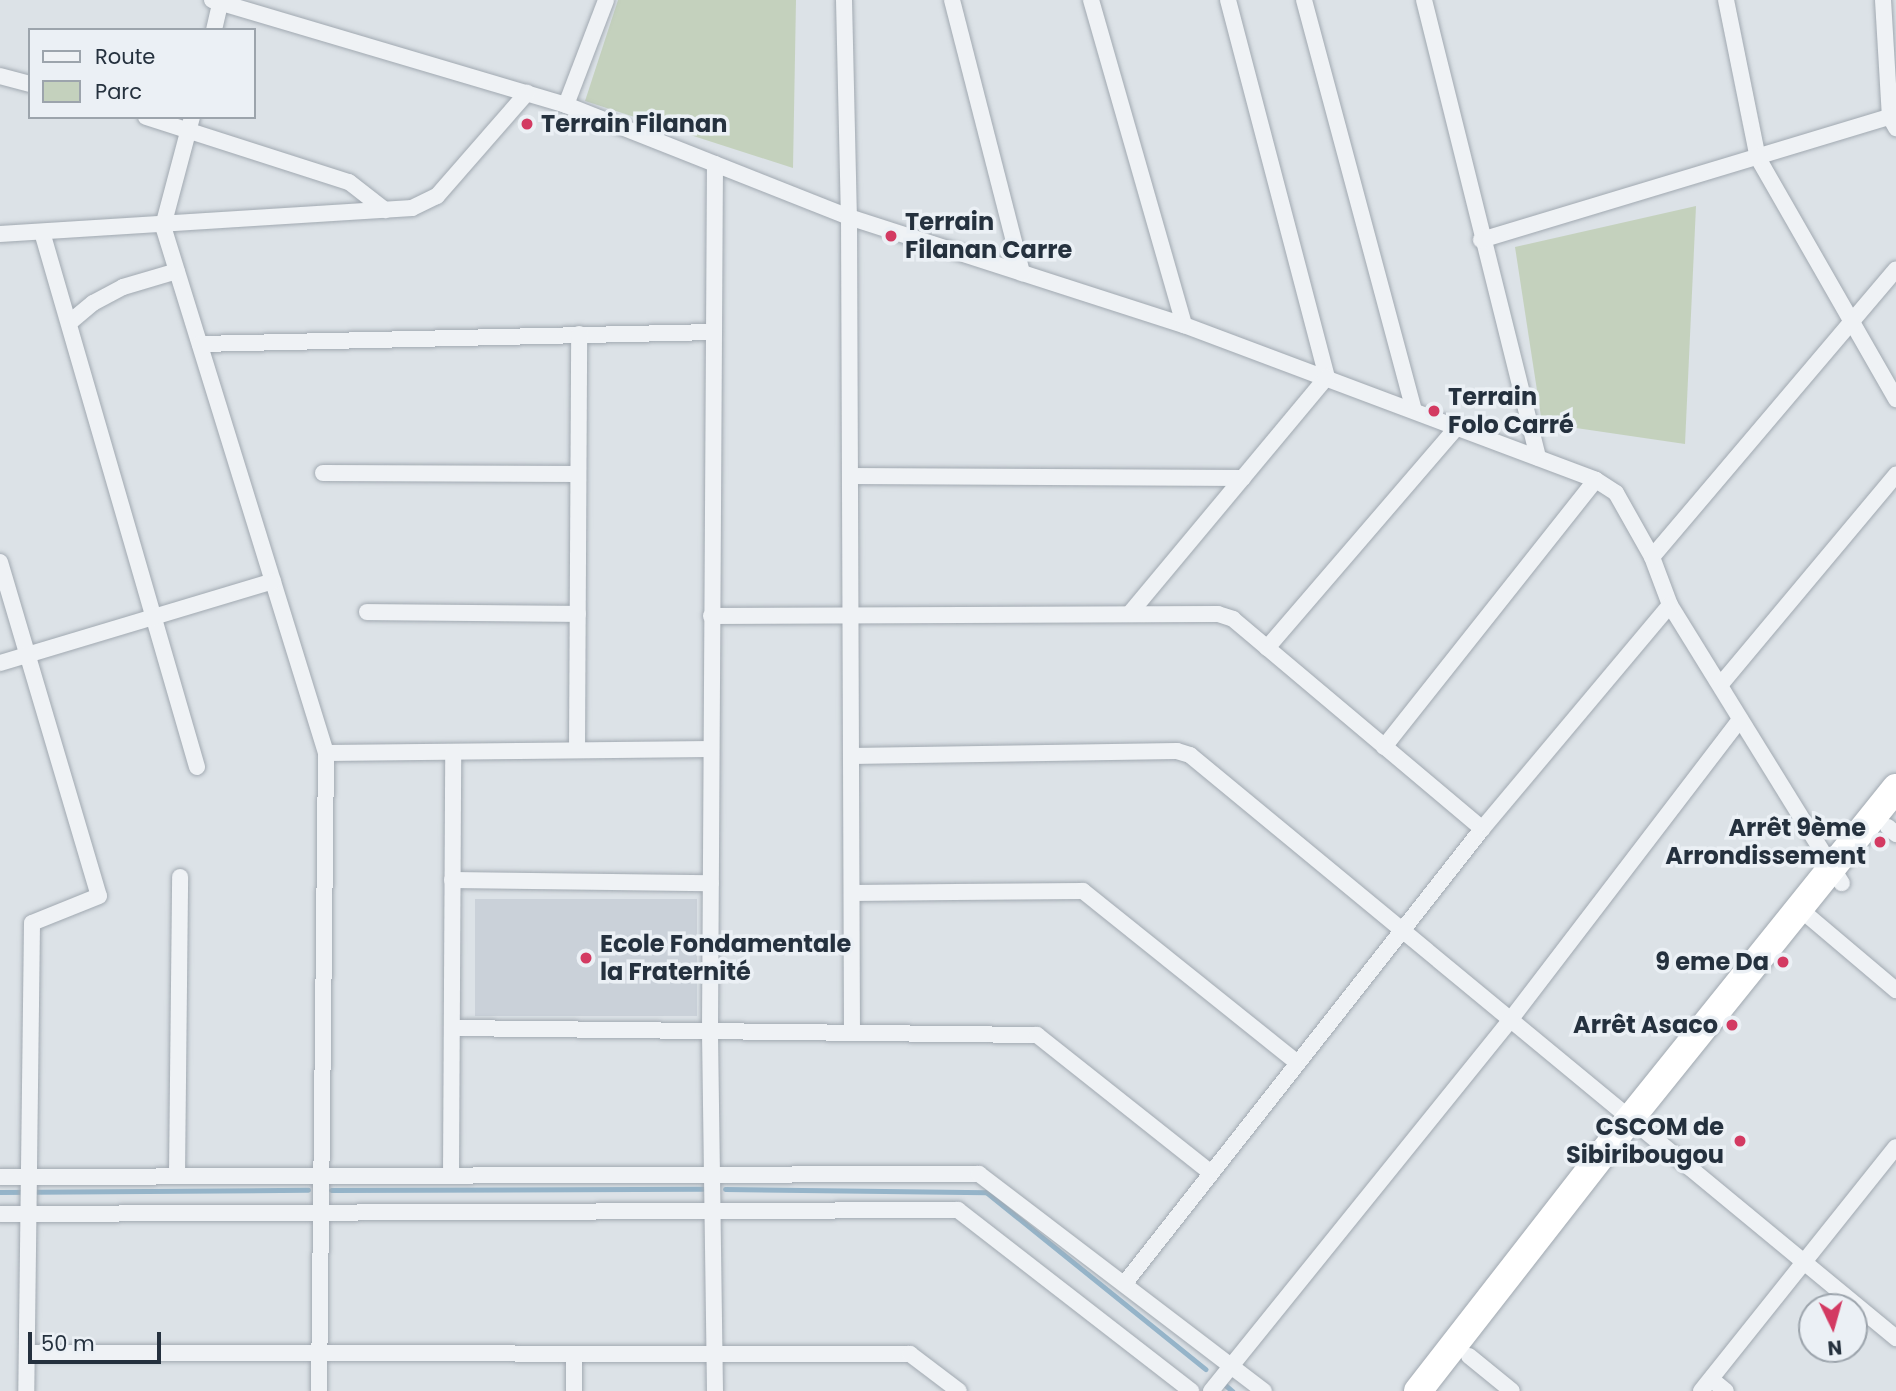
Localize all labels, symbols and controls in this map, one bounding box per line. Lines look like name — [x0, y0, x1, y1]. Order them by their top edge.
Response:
legend — [28, 28, 256, 119]
text: Route — [95, 42, 155, 71]
text: Parc — [95, 77, 142, 106]
place label: Terrain Filanan — [541, 110, 727, 138]
marker: Terrain Filanan — [519, 116, 535, 132]
place label: Terrain Filanan Carre — [905, 208, 1072, 264]
marker: Terrain Filanan Carre — [883, 228, 899, 244]
place label: Terrain Folo Carré — [1448, 383, 1574, 439]
marker: Terrain Folo Carré — [1426, 403, 1442, 419]
place label: Arrêt 9ème Arrondissement — [1665, 814, 1866, 870]
marker: Arrêt 9ème Arrondissement — [1872, 834, 1888, 850]
place label: Ecole Fondamentale la Fraternité — [600, 930, 851, 986]
place label: 9 eme Da — [1655, 948, 1769, 976]
marker: Ecole Fondamentale la Fraternité — [578, 950, 594, 966]
marker: 9 eme Da — [1775, 954, 1791, 970]
place label: Arrêt Asaco — [1573, 1011, 1718, 1039]
marker: Arrêt Asaco — [1724, 1017, 1740, 1033]
place label: CSCOM de Sibiribougou — [1566, 1113, 1724, 1169]
marker: CSCOM de Sibiribougou — [1730, 1131, 1750, 1151]
north arrow — [1798, 1293, 1868, 1363]
scale bar — [32, 1318, 164, 1362]
text: 50 m — [41, 1329, 95, 1358]
text: N — [1826, 1333, 1843, 1361]

